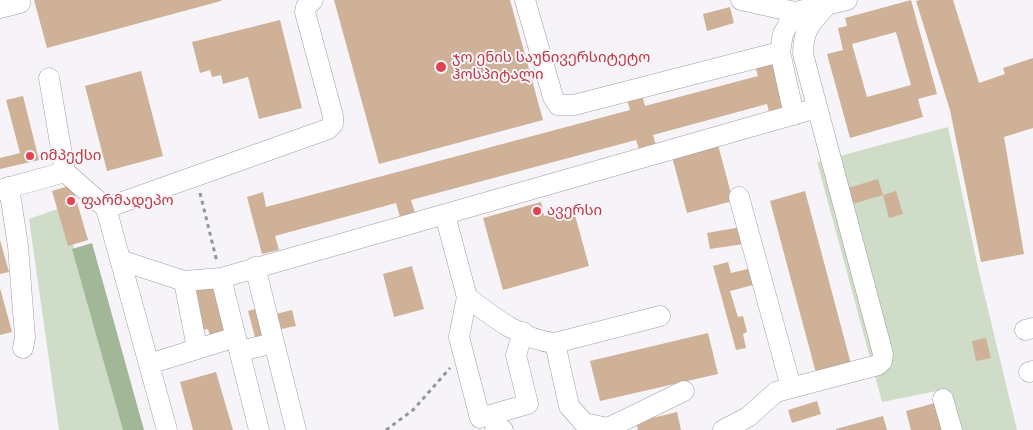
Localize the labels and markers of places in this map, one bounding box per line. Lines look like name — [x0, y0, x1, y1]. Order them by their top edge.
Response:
place label: ჯო ენის საუნივერსიტეტო ჰოსპიტალი — [452, 49, 650, 84]
marker: ჯო ენის საუნივერსიტეტო ჰოსპიტალი — [434, 60, 448, 74]
place label: იმპექსი — [40, 147, 101, 165]
marker: იმპექსი — [24, 150, 36, 162]
place label: ფარმადეპო — [81, 192, 174, 210]
marker: ფარმადეპო — [65, 195, 77, 207]
place label: ავერსი — [547, 202, 602, 220]
marker: ავერსი — [531, 205, 543, 217]

